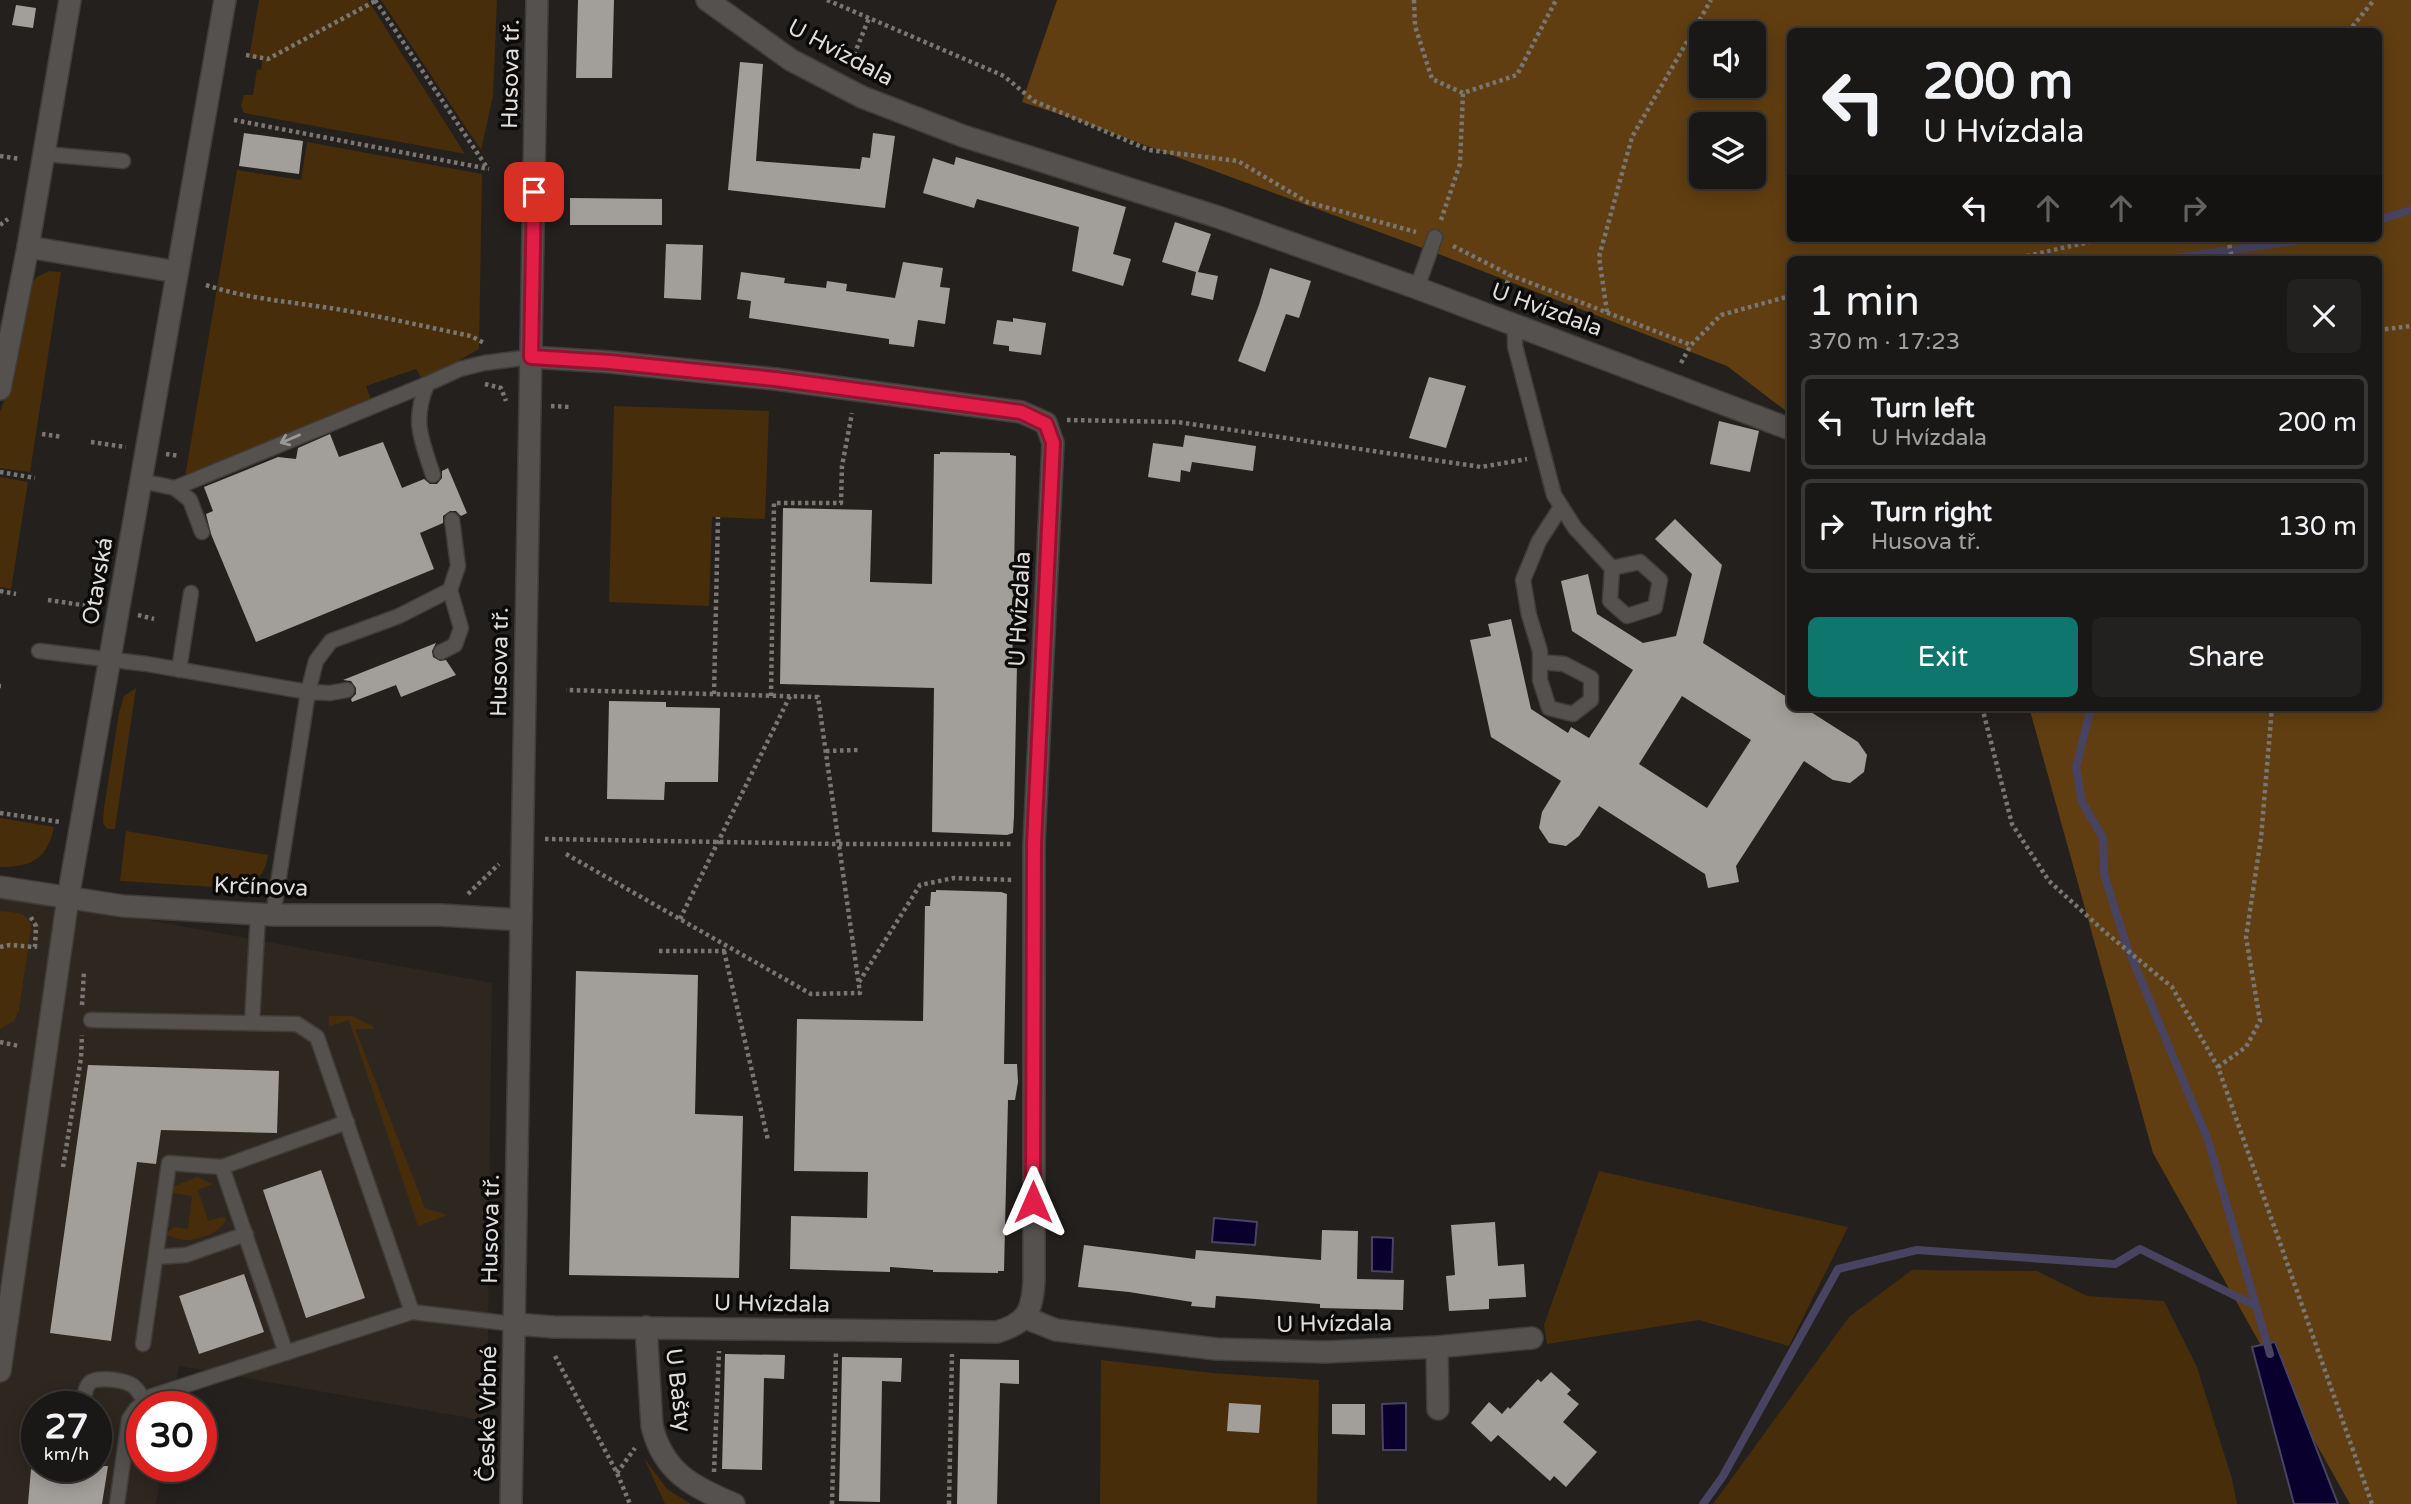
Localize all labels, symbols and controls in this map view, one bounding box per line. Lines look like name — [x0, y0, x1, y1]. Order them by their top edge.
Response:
street label: U Hvízdala — [783, 13, 898, 92]
street label: Husova tř. — [496, 19, 526, 129]
map controls — [1689, 21, 1766, 189]
button: sound — [1689, 21, 1766, 98]
text: 200 m — [1923, 53, 2073, 112]
icon: left — [1808, 56, 1899, 147]
button: layers — [1689, 112, 1766, 189]
text: U Hvízdala — [1923, 113, 2084, 151]
pin — [504, 162, 564, 222]
icon: arrive — [515, 173, 553, 211]
icon: left — [1956, 189, 1994, 227]
icon: ahead — [2029, 189, 2067, 227]
icon: ahead — [2102, 189, 2140, 227]
icon: right — [2175, 189, 2213, 227]
text: 1 min — [1808, 276, 1920, 327]
street label: U Hvízdala — [1487, 277, 1606, 343]
button: close — [2287, 279, 2361, 353]
text: 370 m · 17:23 — [1808, 328, 1960, 356]
text: Turn left — [1871, 393, 1974, 424]
icon: left — [1812, 403, 1850, 441]
text: 200 m — [2277, 407, 2357, 438]
text: U Hvízdala — [1871, 424, 1987, 452]
one-way arrow — [280, 433, 301, 446]
text: Turn right — [1871, 497, 1992, 528]
icon: right — [1812, 507, 1850, 545]
text: 130 m — [2277, 511, 2357, 542]
text: Husova tř. — [1871, 528, 1981, 556]
street label: Otavská — [77, 535, 119, 627]
street label: U Hvízdala — [1003, 550, 1037, 668]
street label: Husova tř. — [485, 607, 515, 717]
button: Exit — [1808, 617, 2078, 697]
button: Share — [2092, 617, 2361, 697]
street label: Krčínova — [213, 871, 309, 903]
position arrow — [996, 1165, 1070, 1239]
street label: Husova tř. — [476, 1174, 506, 1284]
street label: U Hvízdala — [714, 1289, 830, 1319]
street label: U Hvízdala — [1276, 1309, 1392, 1339]
street label: České Vrbné — [473, 1346, 503, 1482]
street label: U Bašty — [659, 1347, 697, 1434]
speed limit sign: 30 — [126, 1391, 217, 1482]
text: 27 — [45, 1406, 88, 1448]
text: km/h — [44, 1443, 89, 1465]

